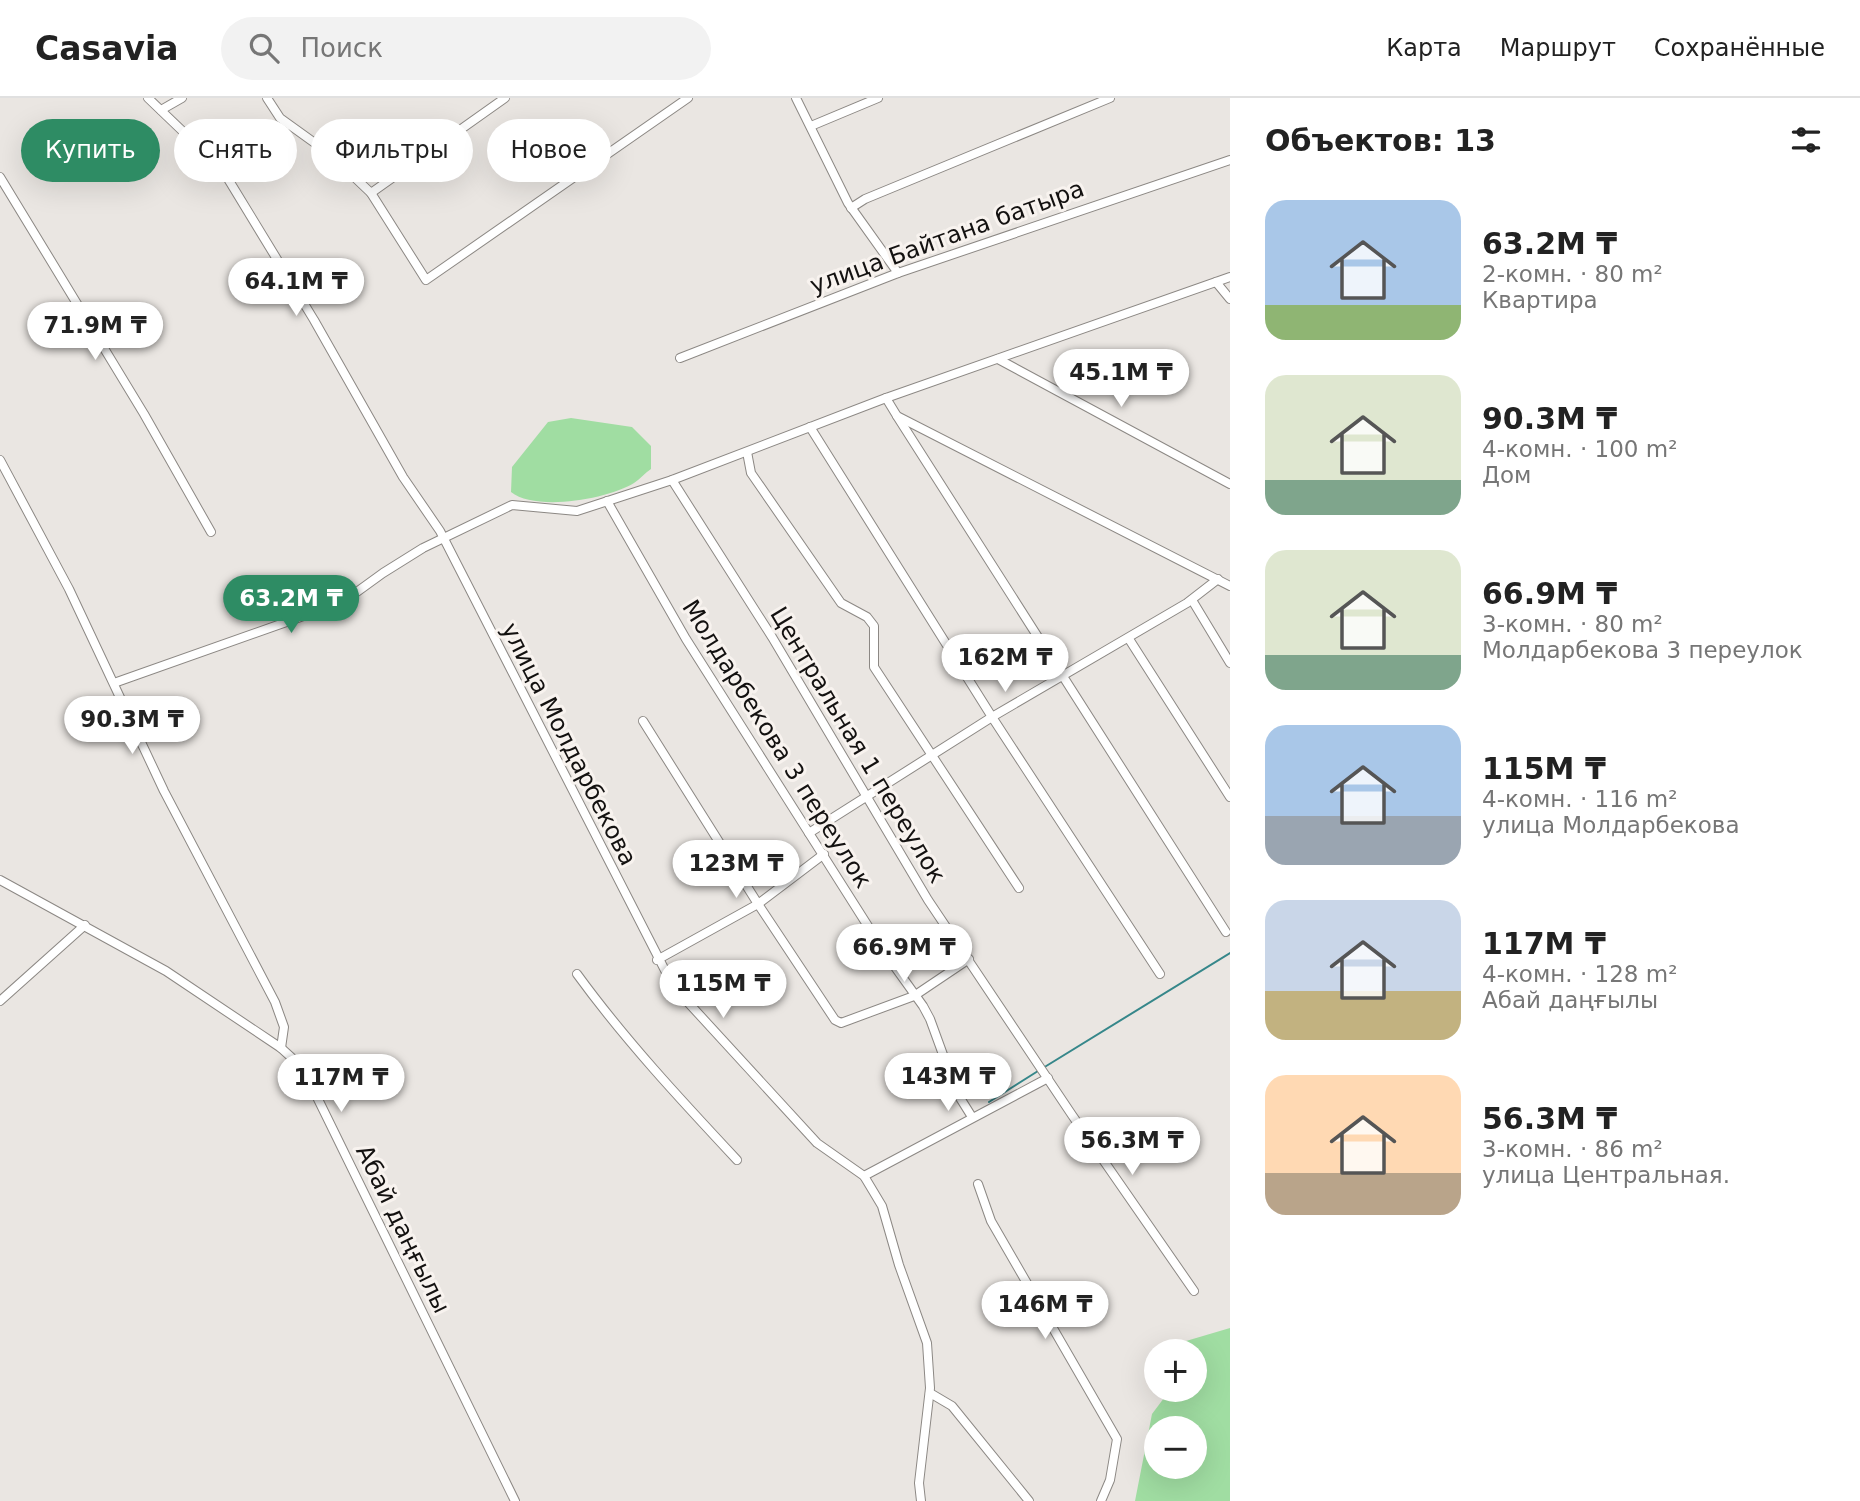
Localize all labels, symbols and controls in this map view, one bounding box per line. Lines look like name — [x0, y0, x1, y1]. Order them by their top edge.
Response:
search box — [221, 17, 711, 80]
text: Casavia — [35, 29, 179, 68]
icon: search — [245, 29, 283, 67]
text: Поиск — [301, 33, 383, 63]
text: Карта — [1386, 34, 1462, 62]
text: Маршрут — [1500, 34, 1616, 62]
text: Сохранённые — [1654, 34, 1825, 62]
chip: Купить — [21, 119, 160, 182]
chip: Снять — [174, 119, 297, 182]
chip: Фильтры — [311, 119, 473, 182]
chip: Новое — [487, 119, 611, 182]
icon: filters — [1787, 121, 1825, 159]
text: Объектов: 13 — [1265, 123, 1496, 158]
street label: улица Байтана батыра — [806, 174, 1088, 300]
text: 63.2M ₸ — [1482, 226, 1617, 261]
icon: home — [1321, 228, 1405, 312]
pin: 64.1M ₸ — [231, 258, 361, 318]
text: 2-комн. · 80 m² — [1482, 261, 1663, 287]
text: 64.1M ₸ — [244, 268, 348, 294]
text: Квартира — [1482, 287, 1598, 313]
pin: 71.9M ₸ — [30, 302, 160, 362]
text: 71.9M ₸ — [43, 312, 147, 338]
pin: 45.1M ₸ — [1056, 350, 1186, 409]
text: 45.1M ₸ — [1069, 359, 1173, 385]
text: 90.3M ₸ — [1482, 401, 1617, 436]
icon: home — [1321, 403, 1405, 487]
text: 4-комн. · 100 m² — [1482, 436, 1677, 462]
text: Дом — [1482, 462, 1531, 488]
pin: 63.2M ₸ — [226, 575, 356, 635]
text: 66.9M ₸ — [1482, 576, 1617, 611]
icon: home — [1321, 578, 1405, 662]
text: 63.2M ₸ — [239, 585, 343, 611]
street label: Молдарбекова 3 переулок — [676, 595, 878, 893]
street label: Центральная 1 переулок — [764, 602, 952, 888]
text: 3-комн. · 80 m² — [1482, 611, 1663, 637]
street label: улица Молдарбекова — [496, 618, 642, 870]
pin: 162M ₸ — [948, 634, 1062, 694]
text: Молдарбекова 3 переулок — [1482, 637, 1803, 663]
text: 162M ₸ — [958, 644, 1052, 670]
pin: 90.3M ₸ — [67, 696, 197, 756]
text: 90.3M ₸ — [80, 706, 184, 732]
text: 115M ₸ — [1482, 751, 1606, 786]
icon: home — [1321, 753, 1405, 837]
text: 4-комн. · 116 m² — [1482, 786, 1677, 812]
text: улица Молдарбекова — [1482, 812, 1739, 838]
pin: 123M ₸ — [679, 840, 793, 900]
text: 123M ₸ — [689, 850, 783, 876]
pin: 66.9M ₸ — [839, 924, 969, 984]
text: 117M ₸ — [1482, 926, 1606, 961]
icon: home — [1321, 928, 1405, 1012]
text: 66.9M ₸ — [852, 934, 956, 960]
pin: 115M ₸ — [666, 960, 780, 1020]
text: 4-комн. · 128 m² — [1482, 961, 1677, 987]
text: 115M ₸ — [676, 970, 770, 996]
text: Абай даңғылы — [1482, 987, 1658, 1013]
pin: 117M ₸ — [284, 1054, 398, 1114]
pin: 143M ₸ — [891, 1054, 1005, 1113]
text: 143M ₸ — [901, 1063, 995, 1089]
text: 117M ₸ — [294, 1064, 388, 1090]
text: 56.3M ₸ — [1482, 1101, 1617, 1136]
icon: home — [1321, 1103, 1405, 1187]
pin: 56.3M ₸ — [1067, 1118, 1197, 1177]
text: 56.3M ₸ — [1080, 1127, 1184, 1153]
text: 3-комн. · 86 m² — [1482, 1136, 1663, 1162]
street label: Абай даңғылы — [350, 1140, 456, 1318]
text: улица Центральная. — [1482, 1162, 1730, 1188]
pin: 146M ₸ — [988, 1282, 1102, 1341]
text: 146M ₸ — [998, 1291, 1092, 1317]
map controls — [1144, 1339, 1207, 1479]
button: + — [1144, 1339, 1207, 1402]
button: − — [1144, 1416, 1207, 1479]

